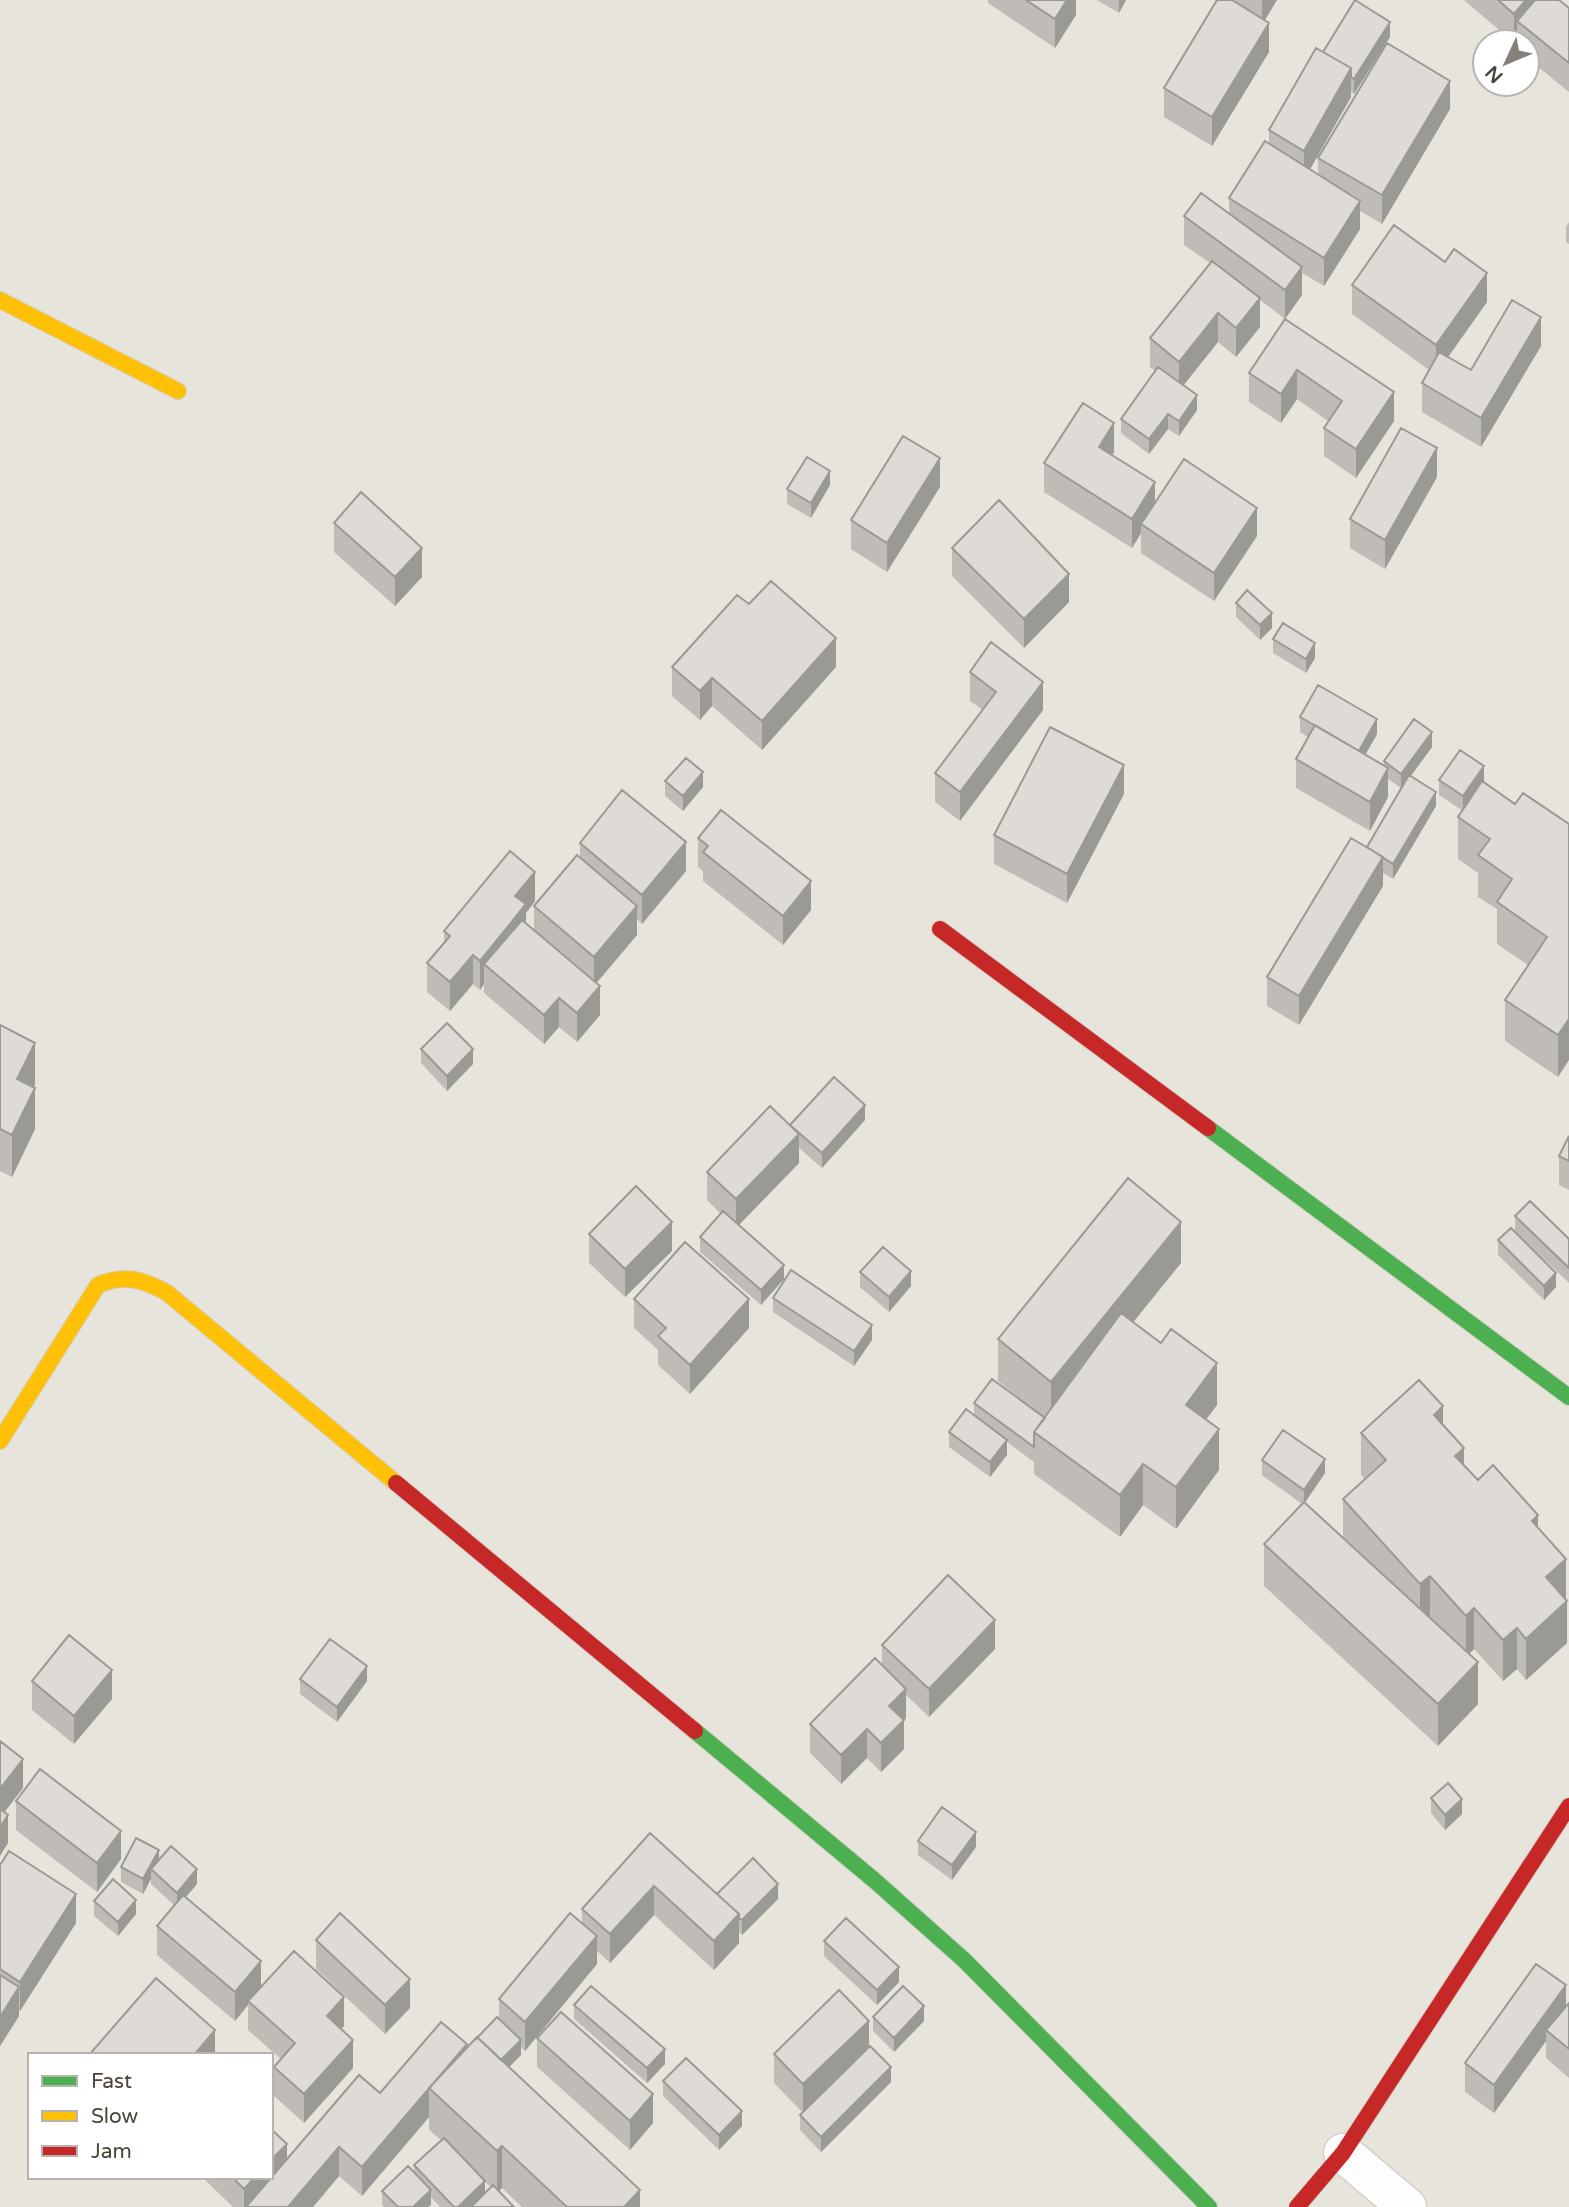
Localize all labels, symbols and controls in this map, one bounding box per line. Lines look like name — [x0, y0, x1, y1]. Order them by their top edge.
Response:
north arrow — [1471, 28, 1541, 98]
text: N — [1481, 61, 1508, 87]
legend — [28, 2053, 273, 2179]
text: Fast — [91, 2069, 132, 2094]
text: Slow — [91, 2104, 139, 2129]
text: Jam — [91, 2139, 132, 2164]

